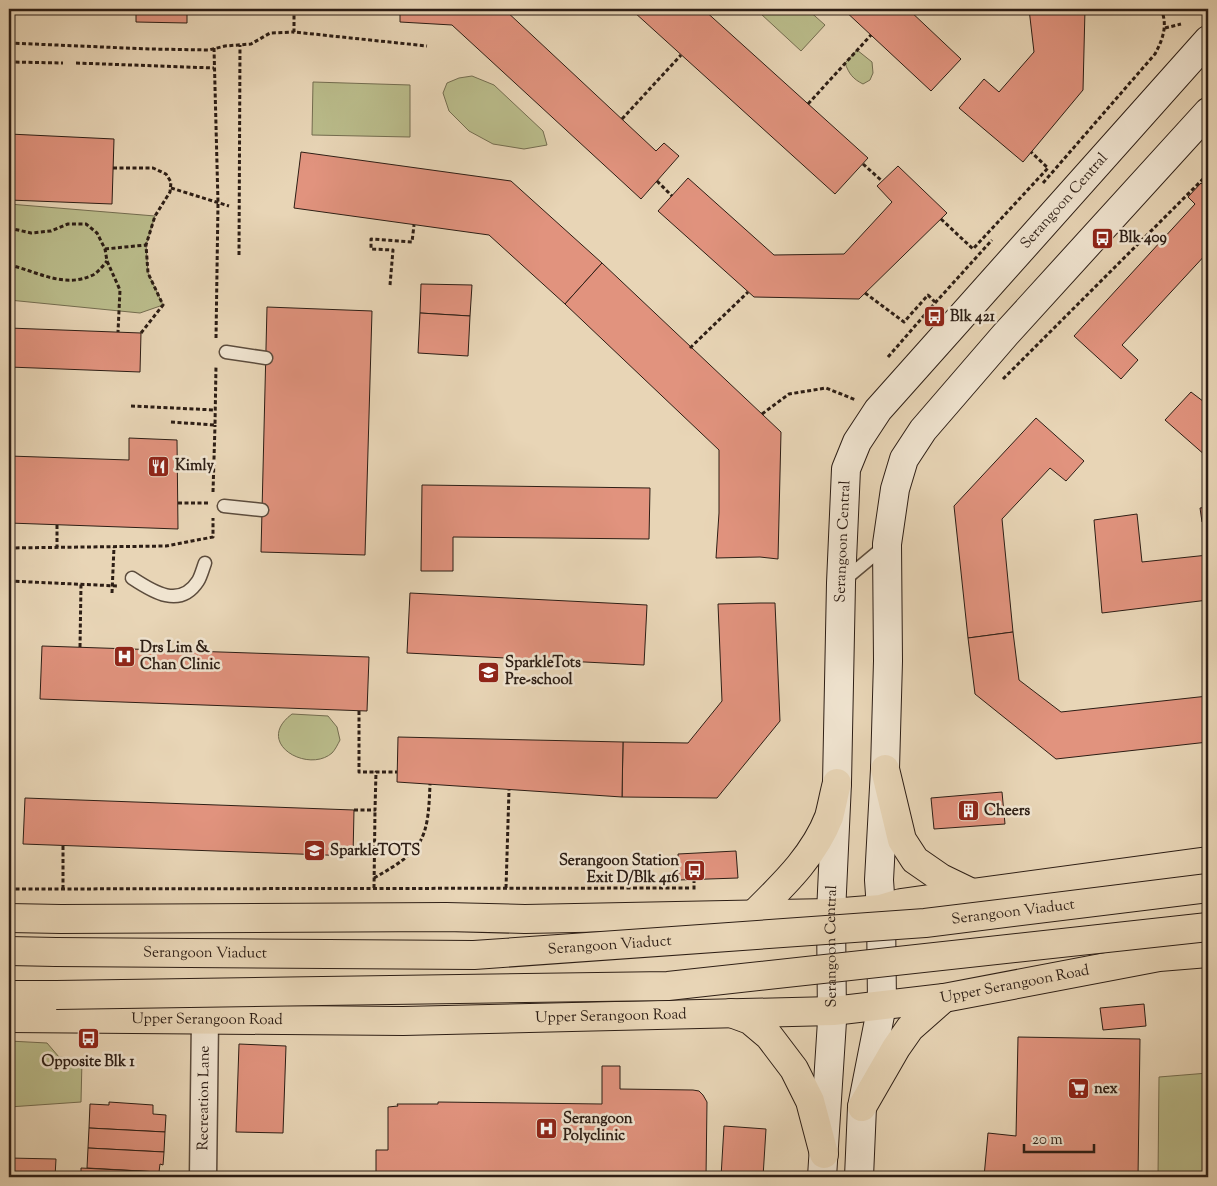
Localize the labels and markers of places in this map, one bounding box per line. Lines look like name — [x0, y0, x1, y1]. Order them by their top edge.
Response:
bus stop icon: Blk 409 — [1091, 226, 1115, 250]
place label: Blk 409 — [1119, 228, 1167, 249]
bus stop icon: Blk 421 — [922, 305, 946, 329]
place label: Blk 421 — [950, 307, 996, 328]
restaurant icon: Kimly — [147, 454, 171, 478]
place label: Kimly — [175, 456, 215, 477]
place label: Drs Lim & Chan Clinic — [140, 638, 220, 676]
hospital icon: Drs Lim & Chan Clinic — [112, 645, 136, 669]
place label: SparkleTots Pre-school — [505, 653, 581, 691]
school or university icon: SparkleTots Pre-school — [477, 660, 501, 684]
building icon: Cheers — [956, 799, 980, 823]
place label: Cheers — [984, 801, 1030, 822]
school or university icon: SparkleTOTS — [302, 839, 326, 863]
place label: SparkleTOTS — [330, 841, 420, 862]
place label: Serangoon Station Exit D/Blk 416 — [559, 851, 680, 889]
bus stop icon: Serangoon Station Exit D/Blk 416 — [683, 858, 707, 882]
bus stop icon: Opposite Blk 1 — [76, 1027, 100, 1051]
place label: Opposite Blk 1 — [41, 1052, 135, 1073]
supermarket icon: nex — [1066, 1077, 1090, 1101]
place label: nex — [1094, 1079, 1119, 1100]
place label: Serangoon Polyclinic — [563, 1109, 633, 1147]
hospital icon: Serangoon Polyclinic — [535, 1116, 559, 1140]

